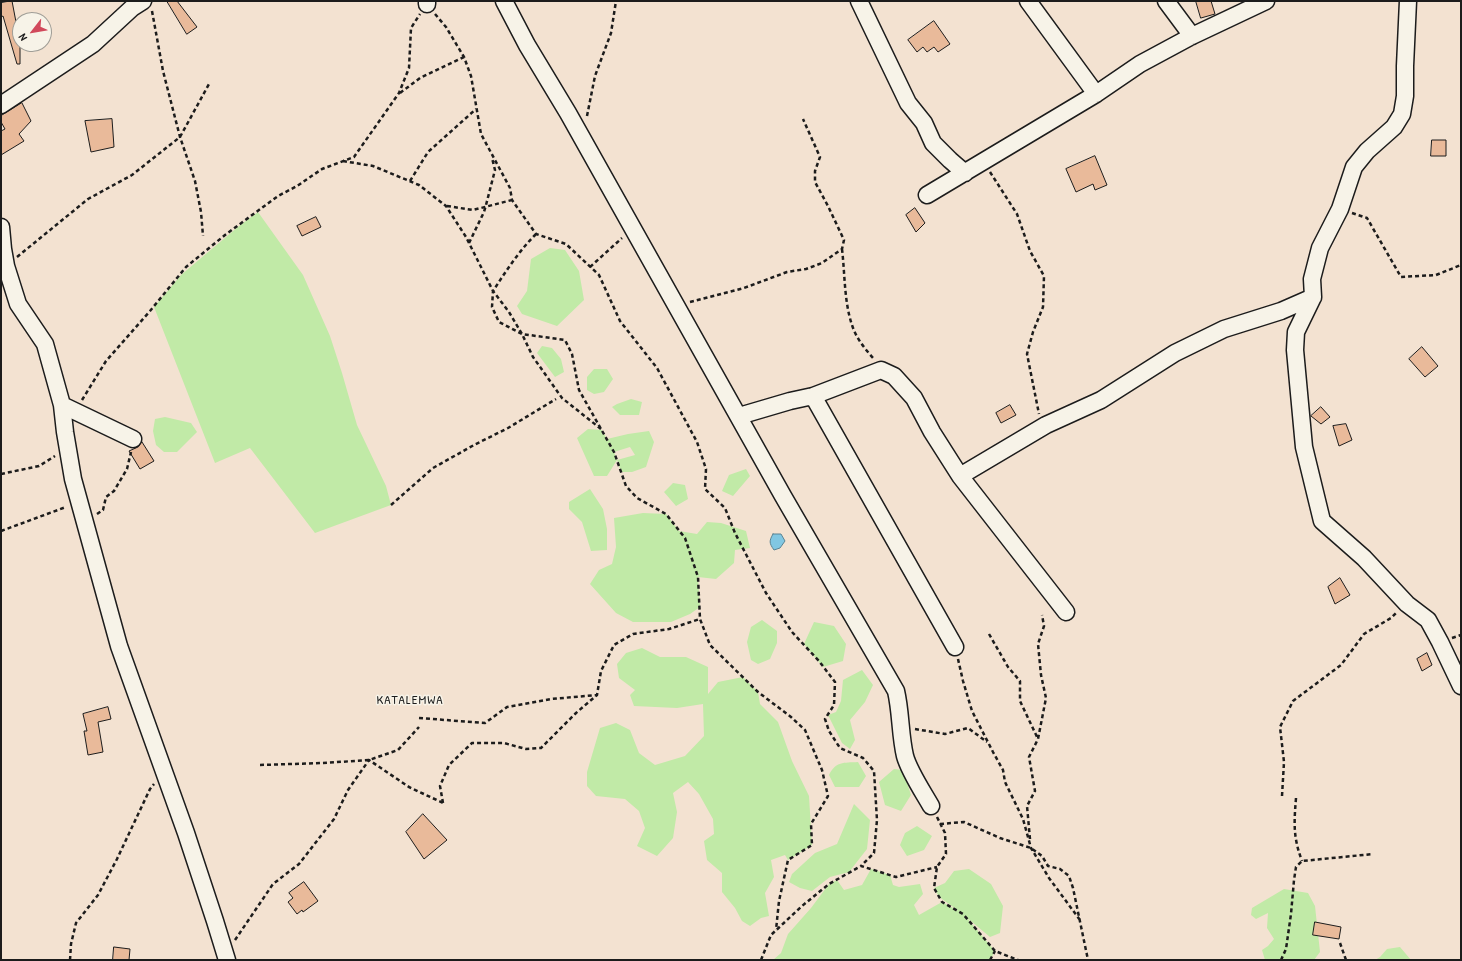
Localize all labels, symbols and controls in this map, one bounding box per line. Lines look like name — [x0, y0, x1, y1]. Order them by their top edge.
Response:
north arrow — [12, 12, 52, 52]
text: N — [15, 32, 30, 44]
district label: KATALEMWA — [376, 693, 444, 709]

